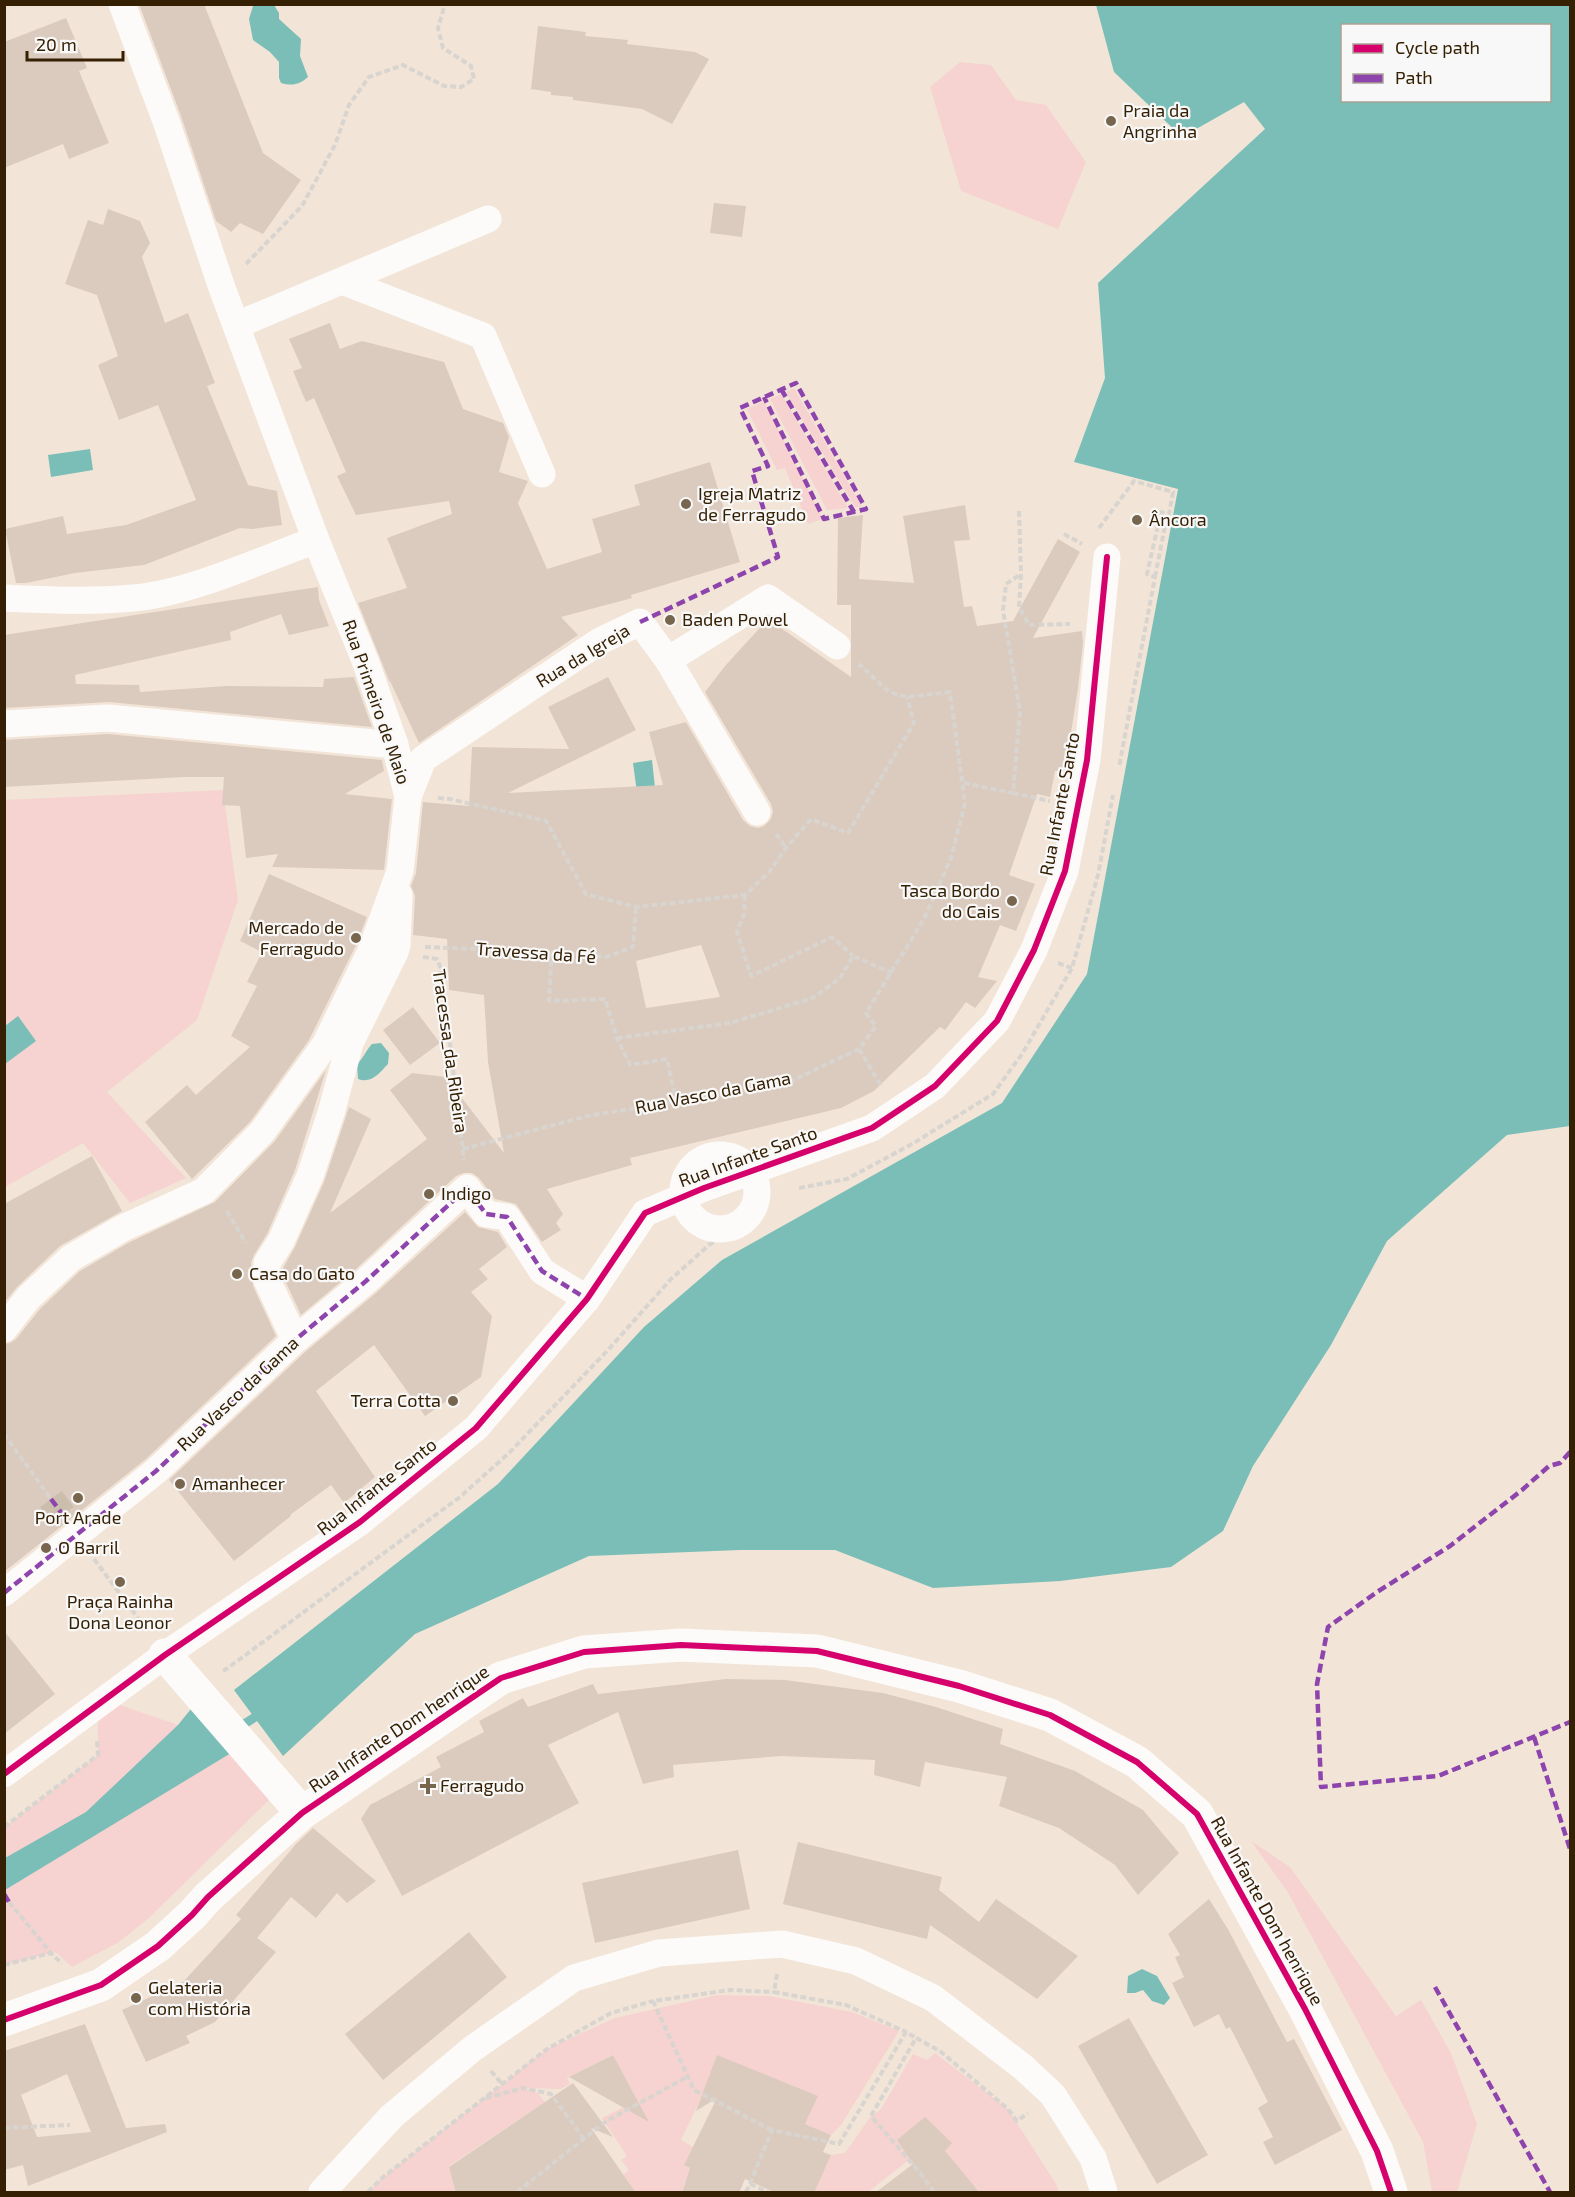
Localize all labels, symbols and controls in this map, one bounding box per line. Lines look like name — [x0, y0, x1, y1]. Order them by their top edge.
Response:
scale bar — [27, 24, 123, 62]
legend — [1341, 24, 1551, 102]
text: 20 m — [36, 33, 77, 55]
text: Cycle path — [1395, 36, 1480, 58]
text: Path — [1395, 66, 1433, 88]
place label: Praia da Angrinha — [1123, 99, 1197, 142]
marker: Praia da Angrinha — [1104, 114, 1118, 128]
place label: Igreja Matriz de Ferragudo — [698, 482, 806, 525]
marker: Igreja Matriz de Ferragudo — [679, 497, 693, 511]
place label: Âncora — [1149, 508, 1207, 530]
marker: Âncora — [1130, 513, 1144, 527]
place label: Baden Powel — [682, 608, 789, 630]
marker: Baden Powel — [663, 613, 677, 627]
street label: Rua Primeiro de Maio — [338, 616, 416, 787]
street label: Rua da Igreja — [532, 619, 633, 692]
street label: Rua Infante Santo — [1034, 730, 1084, 877]
place label: Tasca Bordo do Cais — [901, 879, 1000, 922]
marker: Tasca Bordo do Cais — [1005, 894, 1019, 908]
place label: Mercado de Ferragudo — [248, 916, 344, 959]
marker: Mercado de Ferragudo — [349, 931, 363, 945]
street label: Travessa da Fé — [475, 937, 597, 967]
street label: Tracessa_da_Ribeira — [429, 967, 473, 1134]
street label: Rua Vasco da Gama — [633, 1066, 793, 1118]
street label: Rua Infante Santo — [675, 1121, 820, 1191]
place label: Indigo — [441, 1182, 491, 1204]
marker: Indigo — [422, 1187, 436, 1201]
place label: Casa do Gato — [249, 1262, 355, 1284]
marker: Casa do Gato — [230, 1267, 244, 1281]
street label: Rua Vasco da Gama — [172, 1331, 303, 1455]
place label: Terra Cotta — [350, 1389, 441, 1411]
marker: Terra Cotta — [446, 1394, 460, 1408]
street label: Rua Infante Santo — [312, 1433, 441, 1540]
place label: Amanhecer — [192, 1472, 285, 1494]
marker: Amanhecer — [173, 1477, 187, 1491]
marker: Port Arade — [71, 1491, 85, 1505]
place label: Port Arade — [35, 1506, 121, 1528]
place label: O Barril — [58, 1536, 120, 1558]
marker: O Barril — [39, 1541, 53, 1555]
marker: Praça Rainha Dona Leonor — [113, 1575, 127, 1589]
place label: Praça Rainha Dona Leonor — [67, 1590, 173, 1633]
street label: Rua Infante Dom henrique — [304, 1660, 493, 1797]
place label: Ferragudo — [440, 1774, 524, 1796]
marker: Ferragudo — [421, 1779, 435, 1793]
street label: Rua Infante Dom henrique — [1207, 1812, 1329, 2009]
place label: Gelateria com História — [148, 1976, 251, 2019]
marker: Gelateria com História — [129, 1991, 143, 2005]

